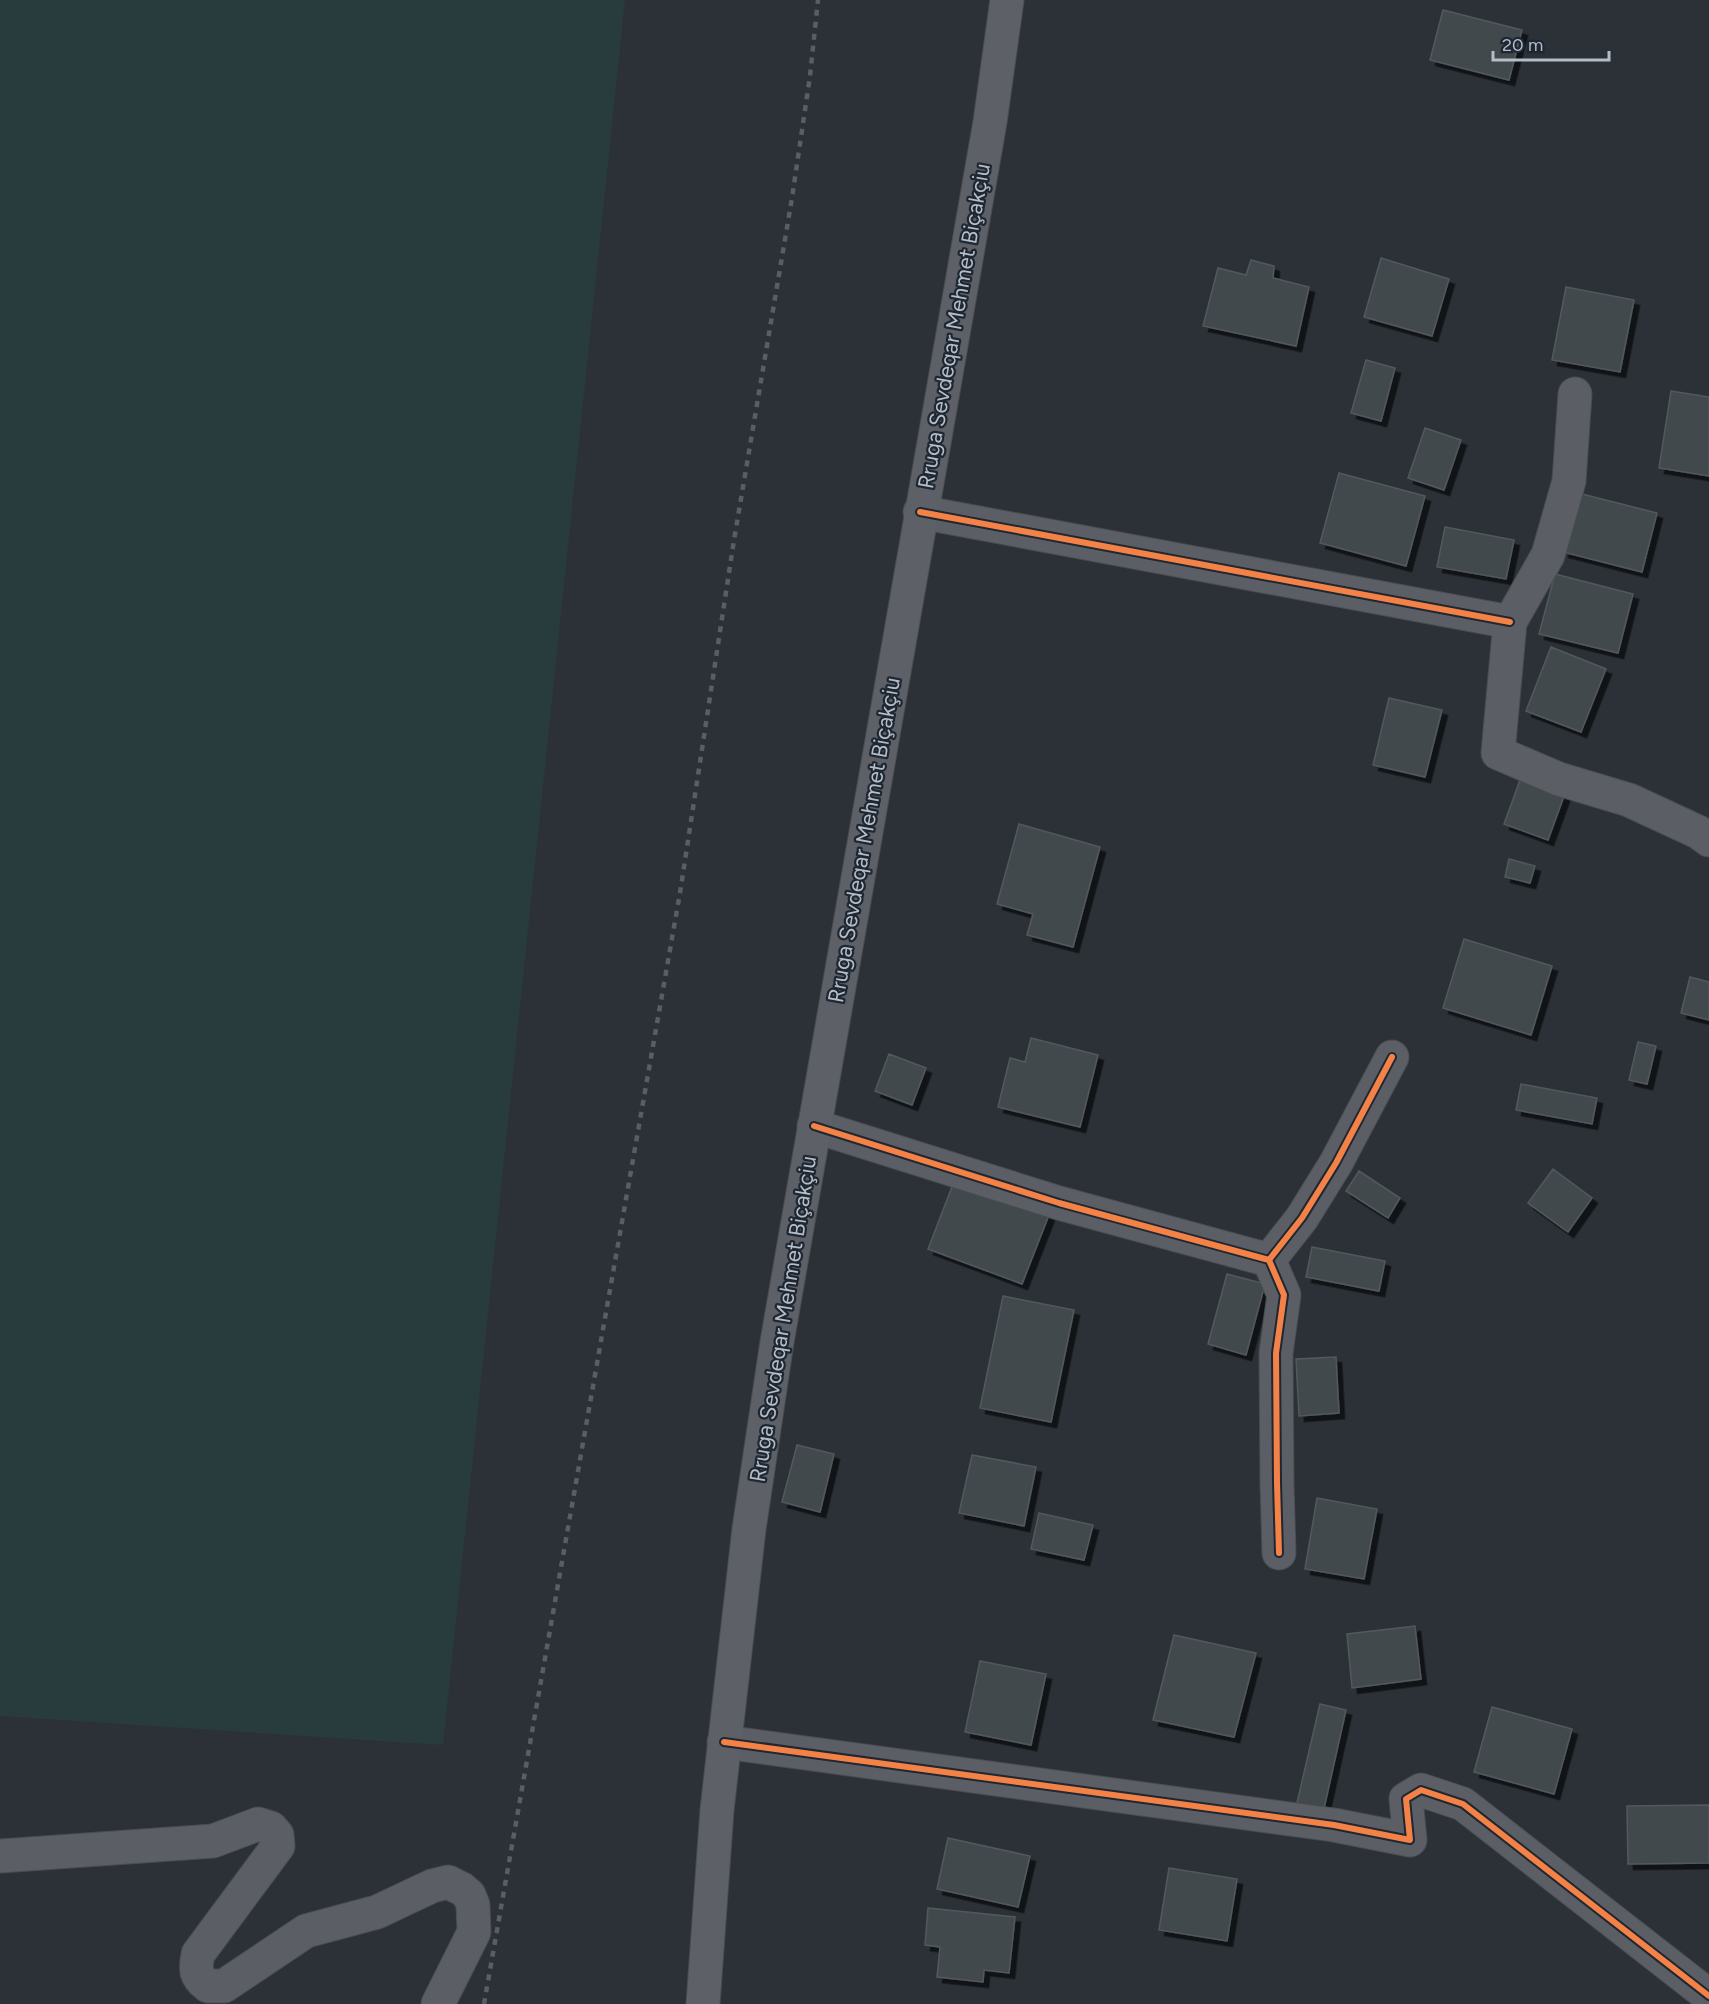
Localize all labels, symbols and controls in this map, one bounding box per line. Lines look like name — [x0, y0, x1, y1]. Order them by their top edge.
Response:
scale bar — [1493, 24, 1608, 62]
text: 20 m — [1502, 34, 1543, 56]
street label: Rruga Sevdeqar Mehmet Biçakçiu — [912, 161, 996, 491]
street label: Rruga Sevdeqar Mehmet Biçakçiu — [822, 675, 906, 1005]
street label: Rruga Sevdeqar Mehmet Biçakçiu — [744, 1154, 822, 1484]

